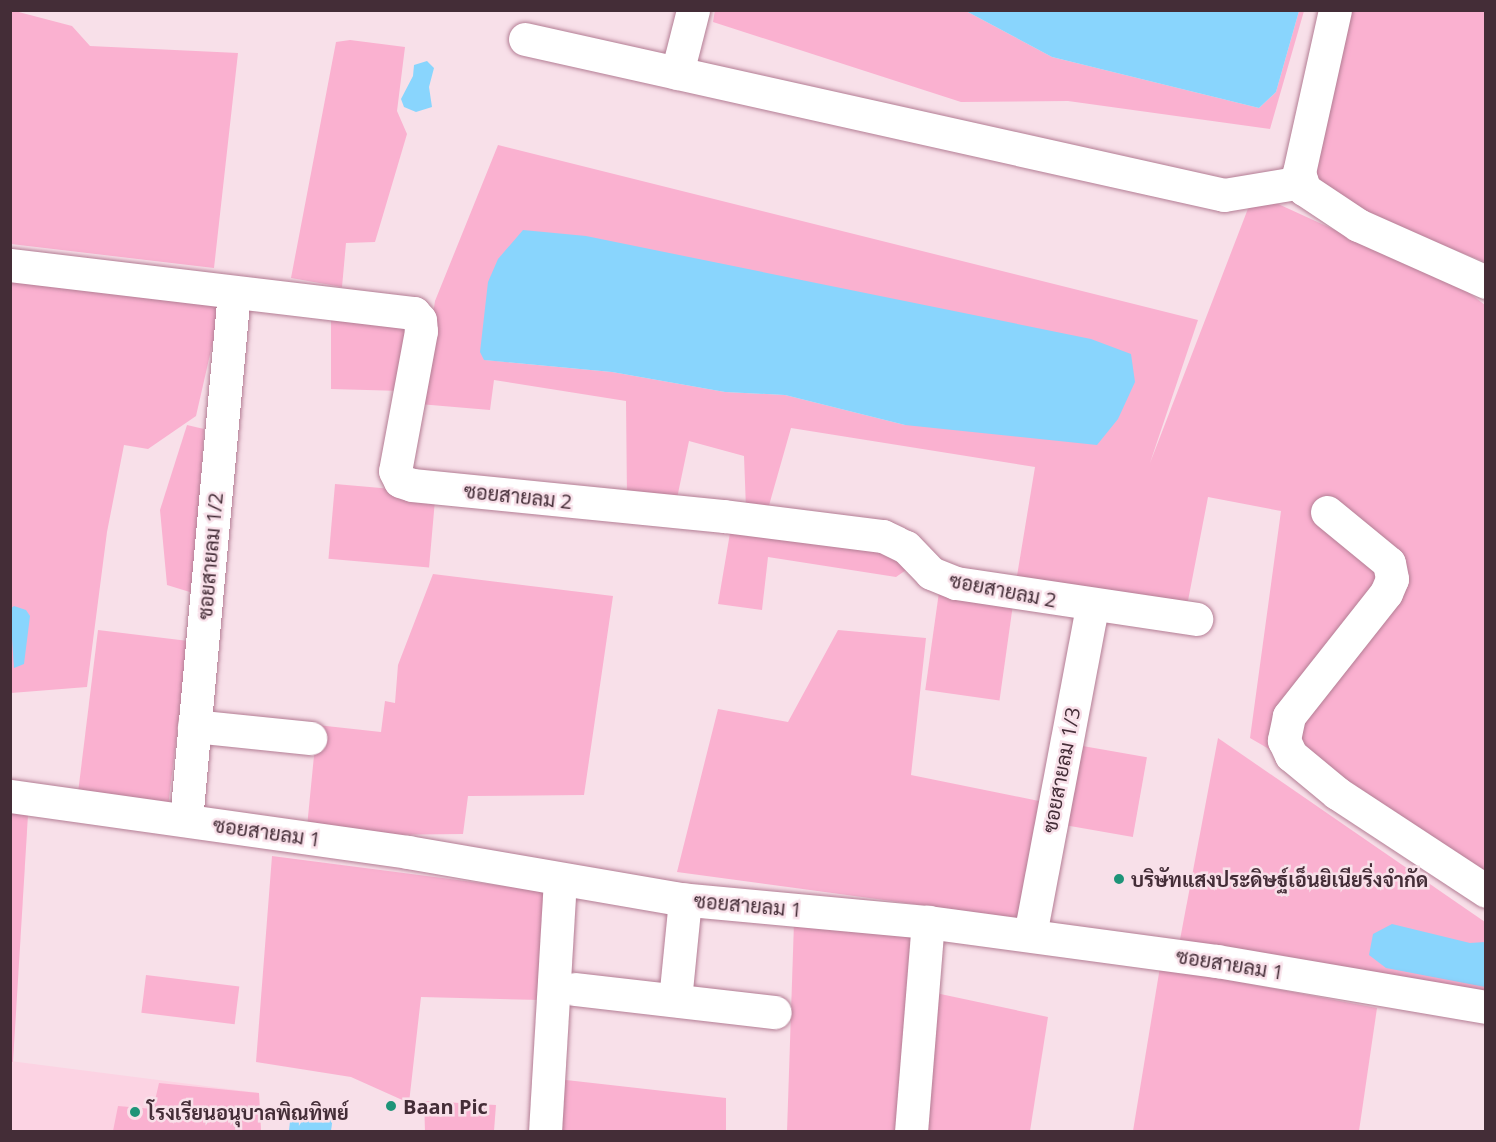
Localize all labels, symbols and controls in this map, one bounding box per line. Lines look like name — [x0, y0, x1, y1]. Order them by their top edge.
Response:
street label: ซอยสายลม 2 — [463, 478, 573, 514]
street label: ซอยสายลม 1/2 — [192, 491, 228, 621]
street label: ซอยสายลม 2 — [947, 568, 1059, 612]
street label: ซอยสายลม 1/3 — [1037, 705, 1085, 835]
street label: ซอยสายลม 1 — [211, 813, 323, 851]
place label: บริษัทแสงประดิษฐ์เอ็นยิเนียริ่งจำกัด — [1131, 867, 1428, 891]
marker: บริษัทแสงประดิษฐ์เอ็นยิเนียริ่งจำกัด — [1112, 872, 1126, 886]
street label: ซอยสายลม 1 — [693, 888, 803, 922]
street label: ซอยสายลม 1 — [1174, 944, 1286, 984]
place label: Baan Pic — [403, 1094, 488, 1118]
marker: Baan Pic — [384, 1099, 398, 1113]
place label: โรงเรียนอนุบาลพิณทิพย์ — [147, 1100, 349, 1124]
marker: โรงเรียนอนุบาลพิณทิพย์ — [128, 1105, 142, 1119]

